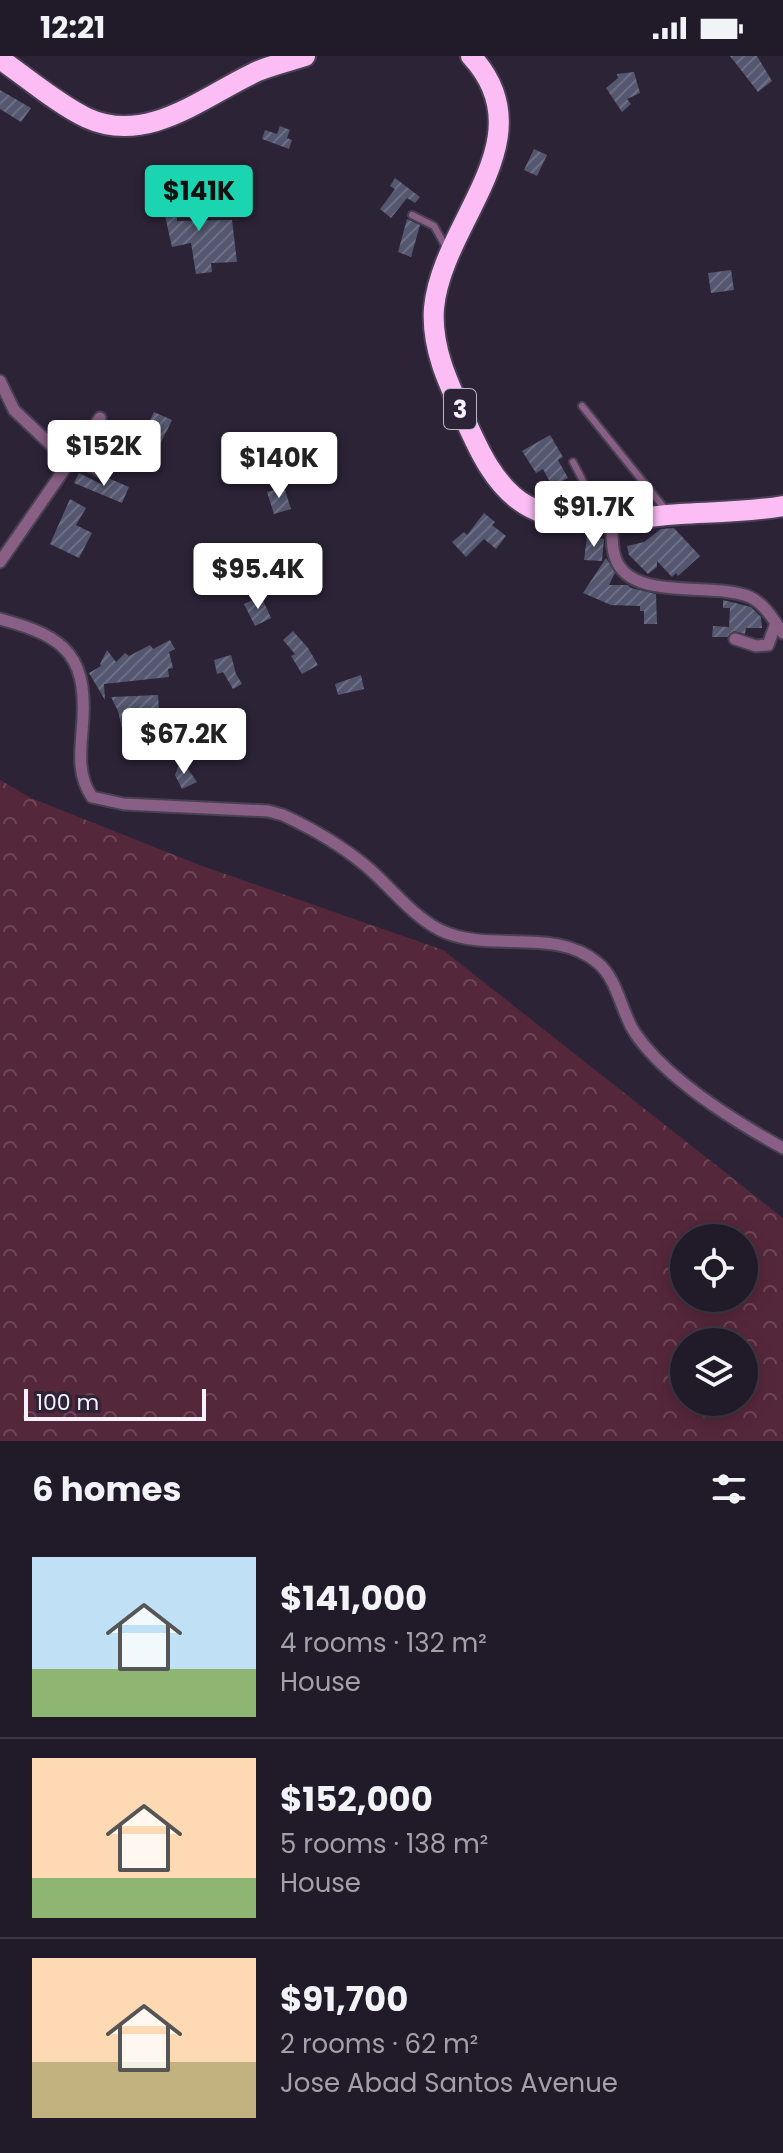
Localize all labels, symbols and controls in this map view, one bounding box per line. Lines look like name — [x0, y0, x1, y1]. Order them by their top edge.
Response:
text: 12:21 — [40, 6, 105, 49]
pin: $141K — [143, 165, 255, 233]
text: $141K — [163, 173, 235, 209]
road number: 3 — [444, 389, 476, 429]
pin: $152K — [48, 420, 160, 488]
text: $152K — [66, 428, 142, 464]
pin: $140K — [223, 432, 335, 500]
text: $140K — [239, 440, 319, 476]
pin: $91.7K — [529, 481, 659, 549]
text: $91.7K — [553, 489, 635, 525]
pin: $95.4K — [193, 543, 323, 611]
text: $95.4K — [211, 551, 305, 587]
pin: $67.2K — [119, 708, 249, 776]
text: $67.2K — [140, 716, 228, 752]
map controls — [670, 1224, 758, 1416]
button: locate — [670, 1224, 758, 1312]
button: layers — [670, 1328, 758, 1416]
scale bar — [24, 1385, 206, 1421]
text: 100 m — [36, 1387, 99, 1418]
text: 6 homes — [32, 1465, 181, 1513]
icon: filters — [707, 1467, 751, 1511]
text: $141,000 — [280, 1574, 427, 1622]
icon: home — [96, 1589, 192, 1685]
text: 4 rooms · 132 m² — [280, 1625, 487, 1661]
text: House — [280, 1664, 361, 1700]
text: $152,000 — [280, 1775, 433, 1823]
icon: home — [96, 1790, 192, 1886]
text: 5 rooms · 138 m² — [280, 1826, 488, 1862]
text: House — [280, 1865, 361, 1901]
text: $91,700 — [280, 1975, 408, 2023]
icon: home — [96, 1990, 192, 2086]
text: 2 rooms · 62 m² — [280, 2026, 478, 2062]
text: Jose Abad Santos Avenue — [280, 2065, 618, 2101]

